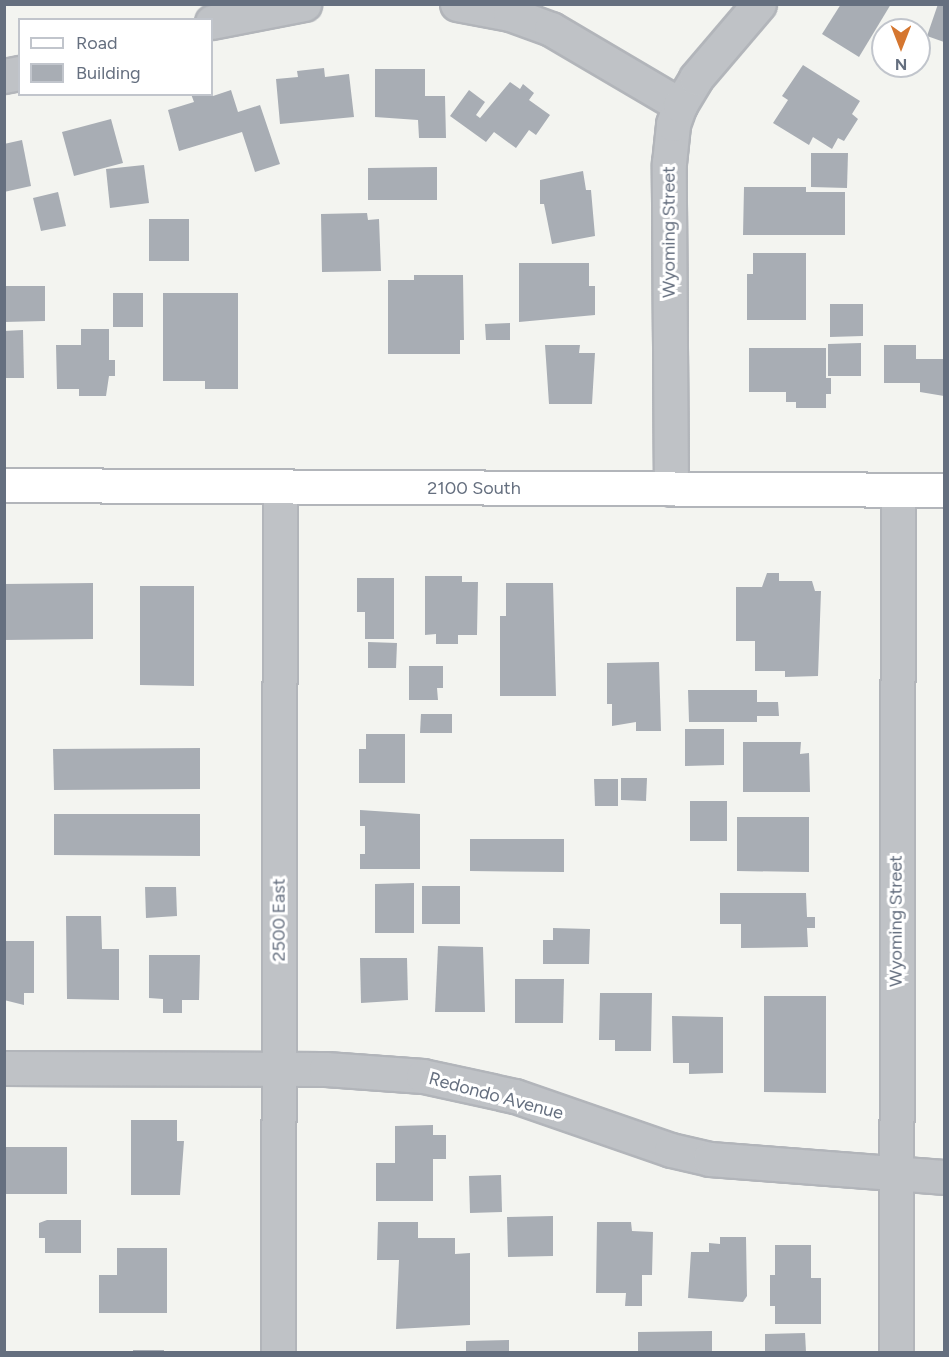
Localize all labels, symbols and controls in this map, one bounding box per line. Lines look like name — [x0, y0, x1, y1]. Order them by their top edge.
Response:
legend — [18, 18, 213, 96]
north arrow — [871, 18, 931, 78]
text: Road — [76, 32, 117, 54]
text: N — [895, 55, 907, 74]
text: Building — [76, 62, 141, 84]
street label: Wyoming Street — [658, 166, 680, 298]
street label: 2100 South — [427, 477, 521, 499]
street label: Wyoming Street — [885, 855, 907, 987]
street label: 2500 East — [268, 879, 290, 961]
street label: Redondo Avenue — [426, 1068, 566, 1124]

